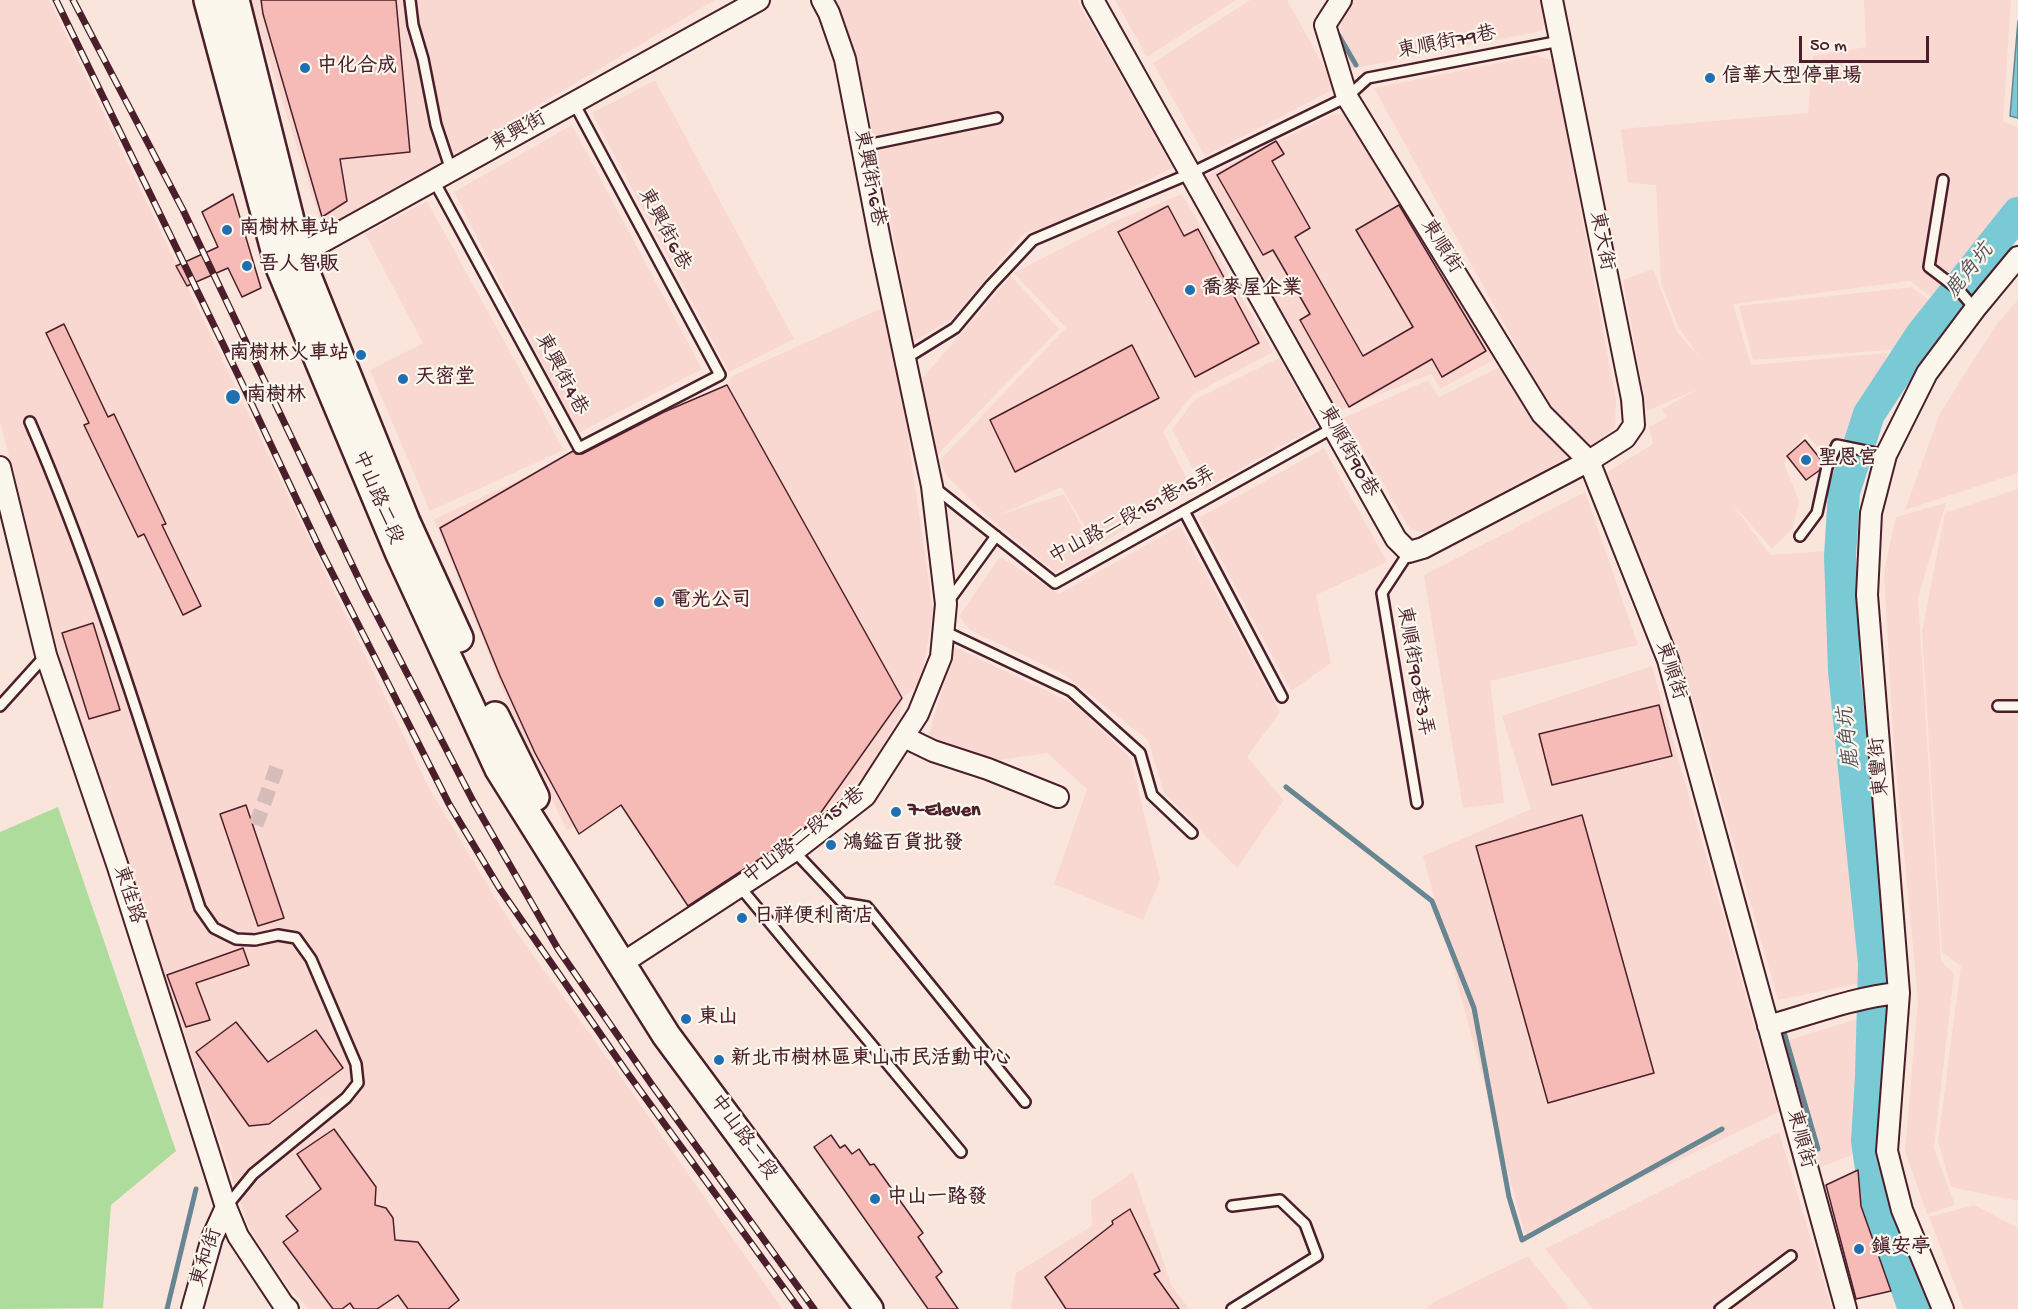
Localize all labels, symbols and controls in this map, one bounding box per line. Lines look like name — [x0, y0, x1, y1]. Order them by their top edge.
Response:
street label: 東順街79巷 — [1395, 23, 1499, 65]
scale bar — [1802, 24, 1932, 62]
text: 50 m — [1810, 36, 1847, 57]
place label: 中化合成 — [317, 56, 397, 80]
marker: 中化合成 — [298, 61, 312, 75]
place label: 信華大型停車場 — [1722, 66, 1862, 90]
marker: 信華大型停車場 — [1703, 71, 1717, 85]
street label: 東興街 — [487, 108, 551, 158]
street label: 東興街16巷 — [847, 128, 889, 228]
street label: 東興街6巷 — [631, 185, 695, 275]
street label: 東大街 — [1582, 209, 1618, 273]
street label: 東順街 — [1414, 215, 1466, 279]
place label: 南樹林車站 — [239, 218, 339, 242]
marker: 南樹林車站 — [220, 223, 234, 237]
water label: 鹿角坑 — [1941, 240, 2001, 304]
place label: 吾人智販 — [259, 254, 339, 278]
marker: 吾人智販 — [240, 259, 254, 273]
place label: 喬麥屋企業 — [1202, 278, 1302, 302]
marker: 喬麥屋企業 — [1183, 283, 1197, 297]
street label: 東興街4巷 — [528, 330, 592, 420]
place label: 南樹林火車站 — [229, 343, 349, 367]
marker: 南樹林火車站 — [354, 348, 368, 362]
place label: 天密堂 — [415, 367, 475, 391]
marker: 天密堂 — [396, 372, 410, 386]
place label: 南樹林 — [246, 385, 306, 409]
marker: 南樹林 — [224, 388, 242, 406]
street label: 東順街90巷 — [1312, 402, 1382, 502]
street label: 中山路二段 — [345, 447, 407, 549]
place label: 聖恩宮 — [1818, 448, 1878, 472]
marker: 聖恩宮 — [1799, 453, 1813, 467]
street label: 中山路二段151巷15弄 — [1046, 463, 1220, 571]
place label: 電光公司 — [671, 590, 751, 614]
marker: 電光公司 — [652, 595, 666, 609]
street label: 東順街90巷3弄 — [1390, 604, 1436, 738]
street label: 東順街 — [1648, 639, 1690, 703]
water label: 鹿角坑 — [1835, 705, 1867, 771]
street label: 東豐街 — [1866, 736, 1896, 798]
street label: 中山路二段151巷 — [739, 783, 871, 891]
place label: 7-Eleven — [908, 800, 981, 824]
marker: 7-Eleven — [889, 805, 903, 819]
place label: 鴻鎰百貨批發 — [843, 833, 963, 857]
marker: 鴻鎰百貨批發 — [824, 838, 838, 852]
street label: 東佳路 — [106, 863, 148, 927]
place label: 日祥便利商店 — [754, 906, 874, 930]
marker: 日祥便利商店 — [735, 911, 749, 925]
place label: 東山 — [698, 1007, 738, 1031]
marker: 東山 — [679, 1012, 693, 1026]
place label: 新北市樹林區東山市民活動中心 — [731, 1048, 1011, 1072]
marker: 新北市樹林區東山市民活動中心 — [712, 1053, 726, 1067]
street label: 中山路二段 — [703, 1090, 781, 1186]
street label: 東順街 — [1780, 1107, 1818, 1171]
place label: 中山一路發 — [887, 1187, 987, 1211]
marker: 中山一路發 — [868, 1192, 882, 1206]
street label: 東和街 — [187, 1226, 229, 1290]
place label: 鎮安亭 — [1871, 1237, 1931, 1261]
marker: 鎮安亭 — [1852, 1242, 1866, 1256]

